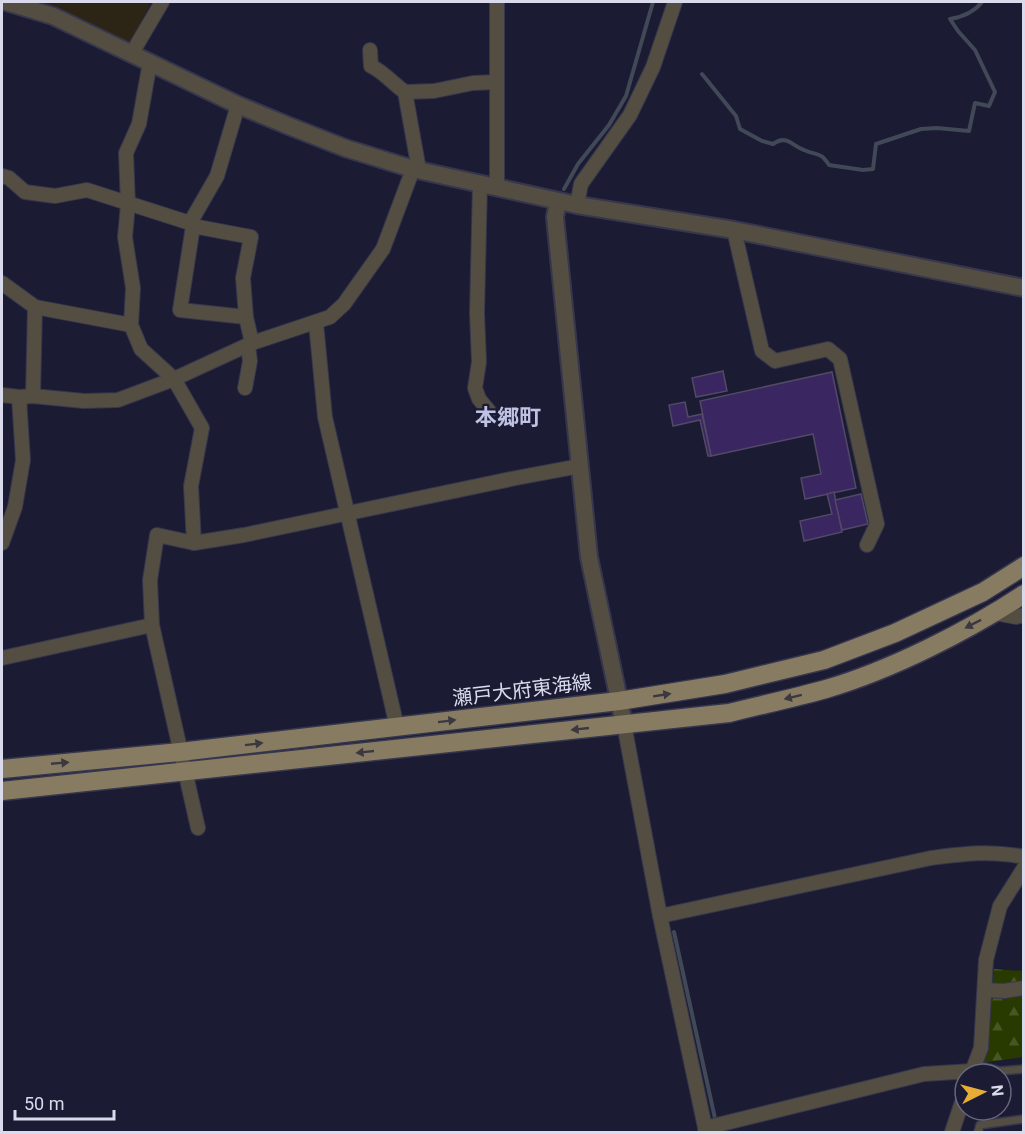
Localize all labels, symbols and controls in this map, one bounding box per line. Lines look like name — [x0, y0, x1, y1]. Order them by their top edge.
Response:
district label: 本郷町 — [475, 405, 541, 430]
one-way arrow — [965, 619, 982, 628]
street label: 瀬戸大府東海線 — [451, 670, 593, 710]
one-way arrow — [652, 690, 671, 699]
one-way arrow — [784, 692, 802, 702]
one-way arrow — [438, 716, 457, 726]
one-way arrow — [571, 724, 590, 734]
one-way arrow — [244, 739, 263, 749]
one-way arrow — [356, 748, 375, 757]
one-way arrow — [50, 758, 69, 768]
north arrow — [953, 1062, 1013, 1122]
scale bar — [15, 1083, 114, 1121]
text: N — [987, 1084, 1007, 1097]
text: 50 m — [24, 1093, 64, 1114]

